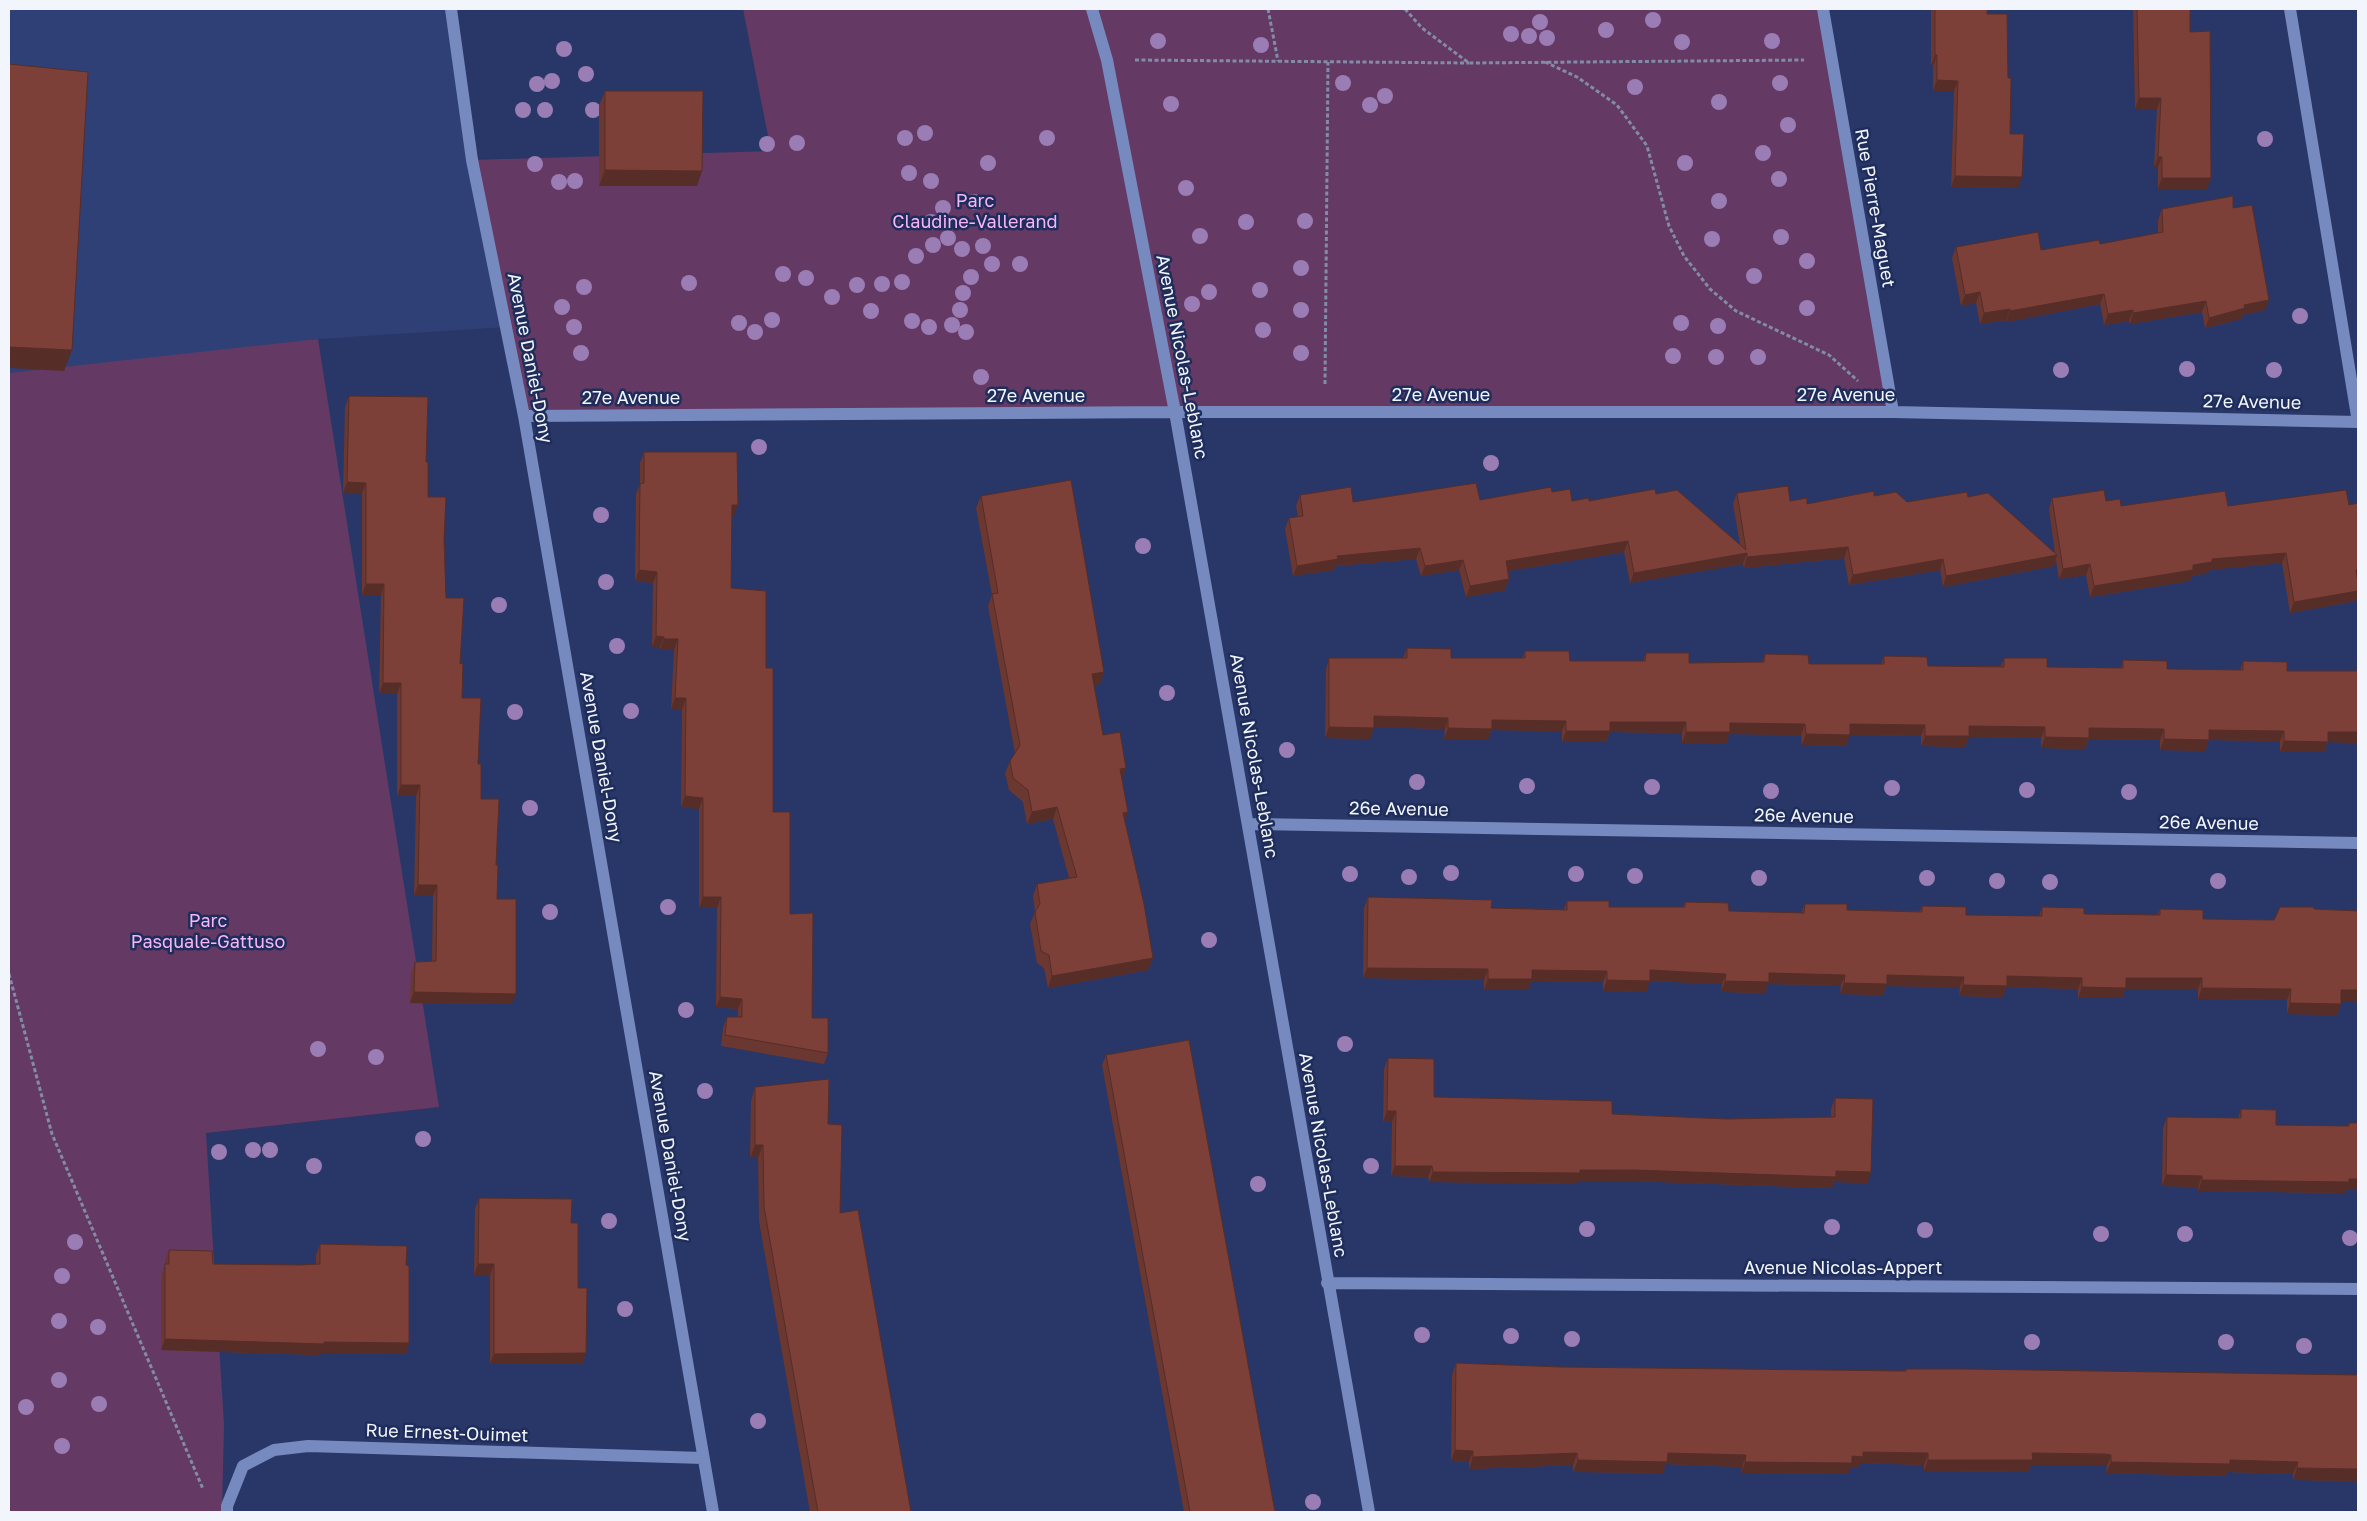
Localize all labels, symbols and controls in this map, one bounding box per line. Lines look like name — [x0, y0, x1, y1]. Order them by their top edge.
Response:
street label: Rue Pierre-Maguet — [1851, 127, 1901, 289]
park label: Parc Claudine-Vallerand — [892, 189, 1058, 232]
street label: Avenue Nicolas-Leblanc — [1152, 253, 1214, 461]
street label: Avenue Daniel-Dony — [504, 271, 558, 445]
street label: 27e Avenue — [1392, 383, 1490, 405]
street label: 27e Avenue — [1797, 383, 1895, 405]
street label: 27e Avenue — [987, 384, 1085, 406]
street label: 27e Avenue — [582, 386, 680, 408]
street label: 27e Avenue — [2203, 389, 2301, 413]
street label: Avenue Nicolas-Leblanc — [1226, 652, 1284, 860]
street label: Avenue Daniel-Dony — [576, 670, 628, 844]
street label: 26e Avenue — [1349, 796, 1449, 820]
street label: 26e Avenue — [1754, 803, 1854, 827]
street label: 26e Avenue — [2159, 810, 2259, 834]
park label: Parc Pasquale-Gattuso — [131, 909, 285, 952]
street label: Avenue Nicolas-Leblanc — [1295, 1051, 1353, 1259]
street label: Avenue Daniel-Dony — [645, 1069, 697, 1243]
street label: Avenue Nicolas-Appert — [1744, 1256, 1942, 1278]
street label: Rue Ernest-Ouimet — [365, 1418, 529, 1446]

